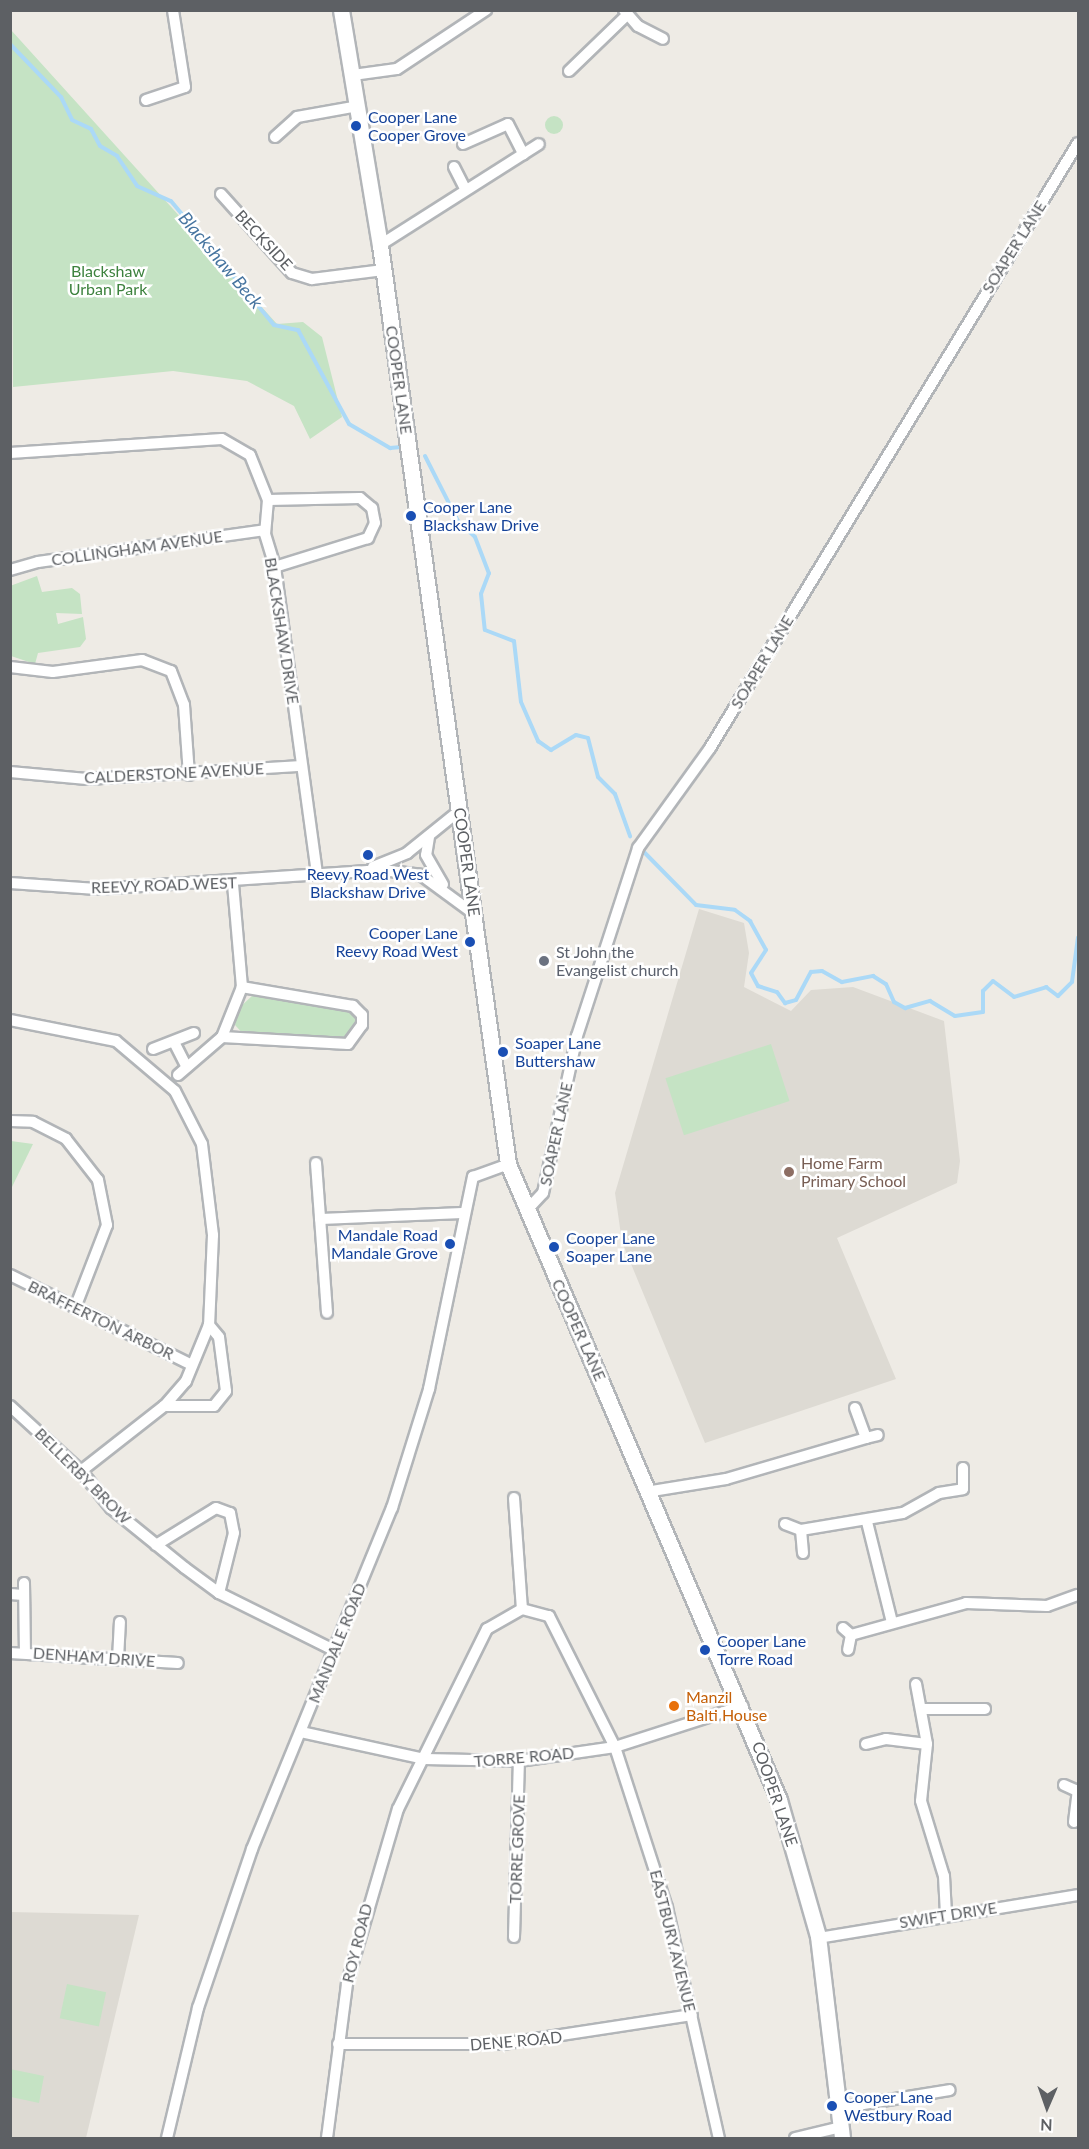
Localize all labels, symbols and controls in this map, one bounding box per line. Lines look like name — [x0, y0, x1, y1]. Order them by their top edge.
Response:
place label: Cooper Lane Cooper Grove — [368, 107, 466, 145]
marker: Cooper Lane Cooper Grove — [349, 119, 363, 133]
street label: SOAPER LANE — [978, 197, 1050, 297]
street label: BECKSIDE — [231, 206, 297, 274]
water label: Blackshaw Beck — [174, 207, 268, 313]
park label: Blackshaw Urban Park — [69, 261, 147, 299]
street label: COOPER LANE — [382, 324, 416, 436]
place label: Cooper Lane Blackshaw Drive — [423, 497, 539, 535]
marker: Cooper Lane Blackshaw Drive — [404, 509, 418, 523]
street label: COLLINGHAM AVENUE — [50, 526, 224, 570]
street label: BLACKSHAW DRIVE — [261, 556, 303, 706]
street label: SOAPER LANE — [727, 612, 797, 712]
street label: CALDERSTONE AVENUE — [83, 759, 265, 787]
street label: COOPER LANE — [450, 806, 484, 918]
marker: Reevy Road West Blackshaw Drive — [361, 848, 375, 862]
place label: Reevy Road West Blackshaw Drive — [306, 864, 430, 902]
street label: REEVY ROAD WEST — [90, 873, 238, 897]
place label: Cooper Lane Reevy Road West — [335, 923, 458, 961]
marker: Cooper Lane Reevy Road West — [463, 935, 477, 949]
place label: St John the Evangelist church — [556, 942, 678, 980]
marker: St John the Evangelist church — [537, 954, 551, 968]
place label: Soaper Lane Buttershaw — [515, 1033, 602, 1071]
marker: Soaper Lane Buttershaw — [496, 1045, 510, 1059]
street label: SOAPER LANE — [536, 1080, 576, 1188]
place label: Home Farm Primary School — [801, 1153, 907, 1191]
marker: Home Farm Primary School — [782, 1165, 796, 1179]
place label: Mandale Road Mandale Grove — [331, 1225, 438, 1263]
place label: Cooper Lane Soaper Lane — [566, 1228, 656, 1266]
marker: Mandale Road Mandale Grove — [443, 1237, 457, 1251]
marker: Cooper Lane Soaper Lane — [547, 1240, 561, 1254]
street label: BRAFFERTON ARBOR — [25, 1276, 177, 1364]
street label: COOPER LANE — [548, 1276, 610, 1384]
street label: BELLERBY BROW — [31, 1424, 135, 1528]
street label: MANDALE ROAD — [304, 1580, 370, 1706]
place label: Cooper Lane Torre Road — [717, 1631, 807, 1669]
street label: DENHAM DRIVE — [32, 1643, 156, 1671]
marker: Cooper Lane Torre Road — [698, 1643, 712, 1657]
place label: Manzil Balti House — [686, 1687, 767, 1725]
marker: Manzil Balti House — [667, 1699, 681, 1713]
street label: COOPER LANE — [748, 1739, 802, 1849]
street label: TORRE ROAD — [473, 1743, 575, 1771]
street label: TORRE GROVE — [505, 1794, 529, 1904]
street label: EASTBURY AVENUE — [646, 1867, 700, 2015]
street label: SWIFT DRIVE — [898, 1898, 998, 1932]
street label: ROY ROAD — [338, 1901, 376, 1985]
street label: DENE ROAD — [469, 2027, 563, 2055]
north arrow — [1017, 2077, 1077, 2137]
place label: Cooper Lane Westbury Road — [844, 2087, 952, 2125]
marker: Cooper Lane Westbury Road — [825, 2099, 839, 2113]
text: N — [1040, 2116, 1053, 2135]

